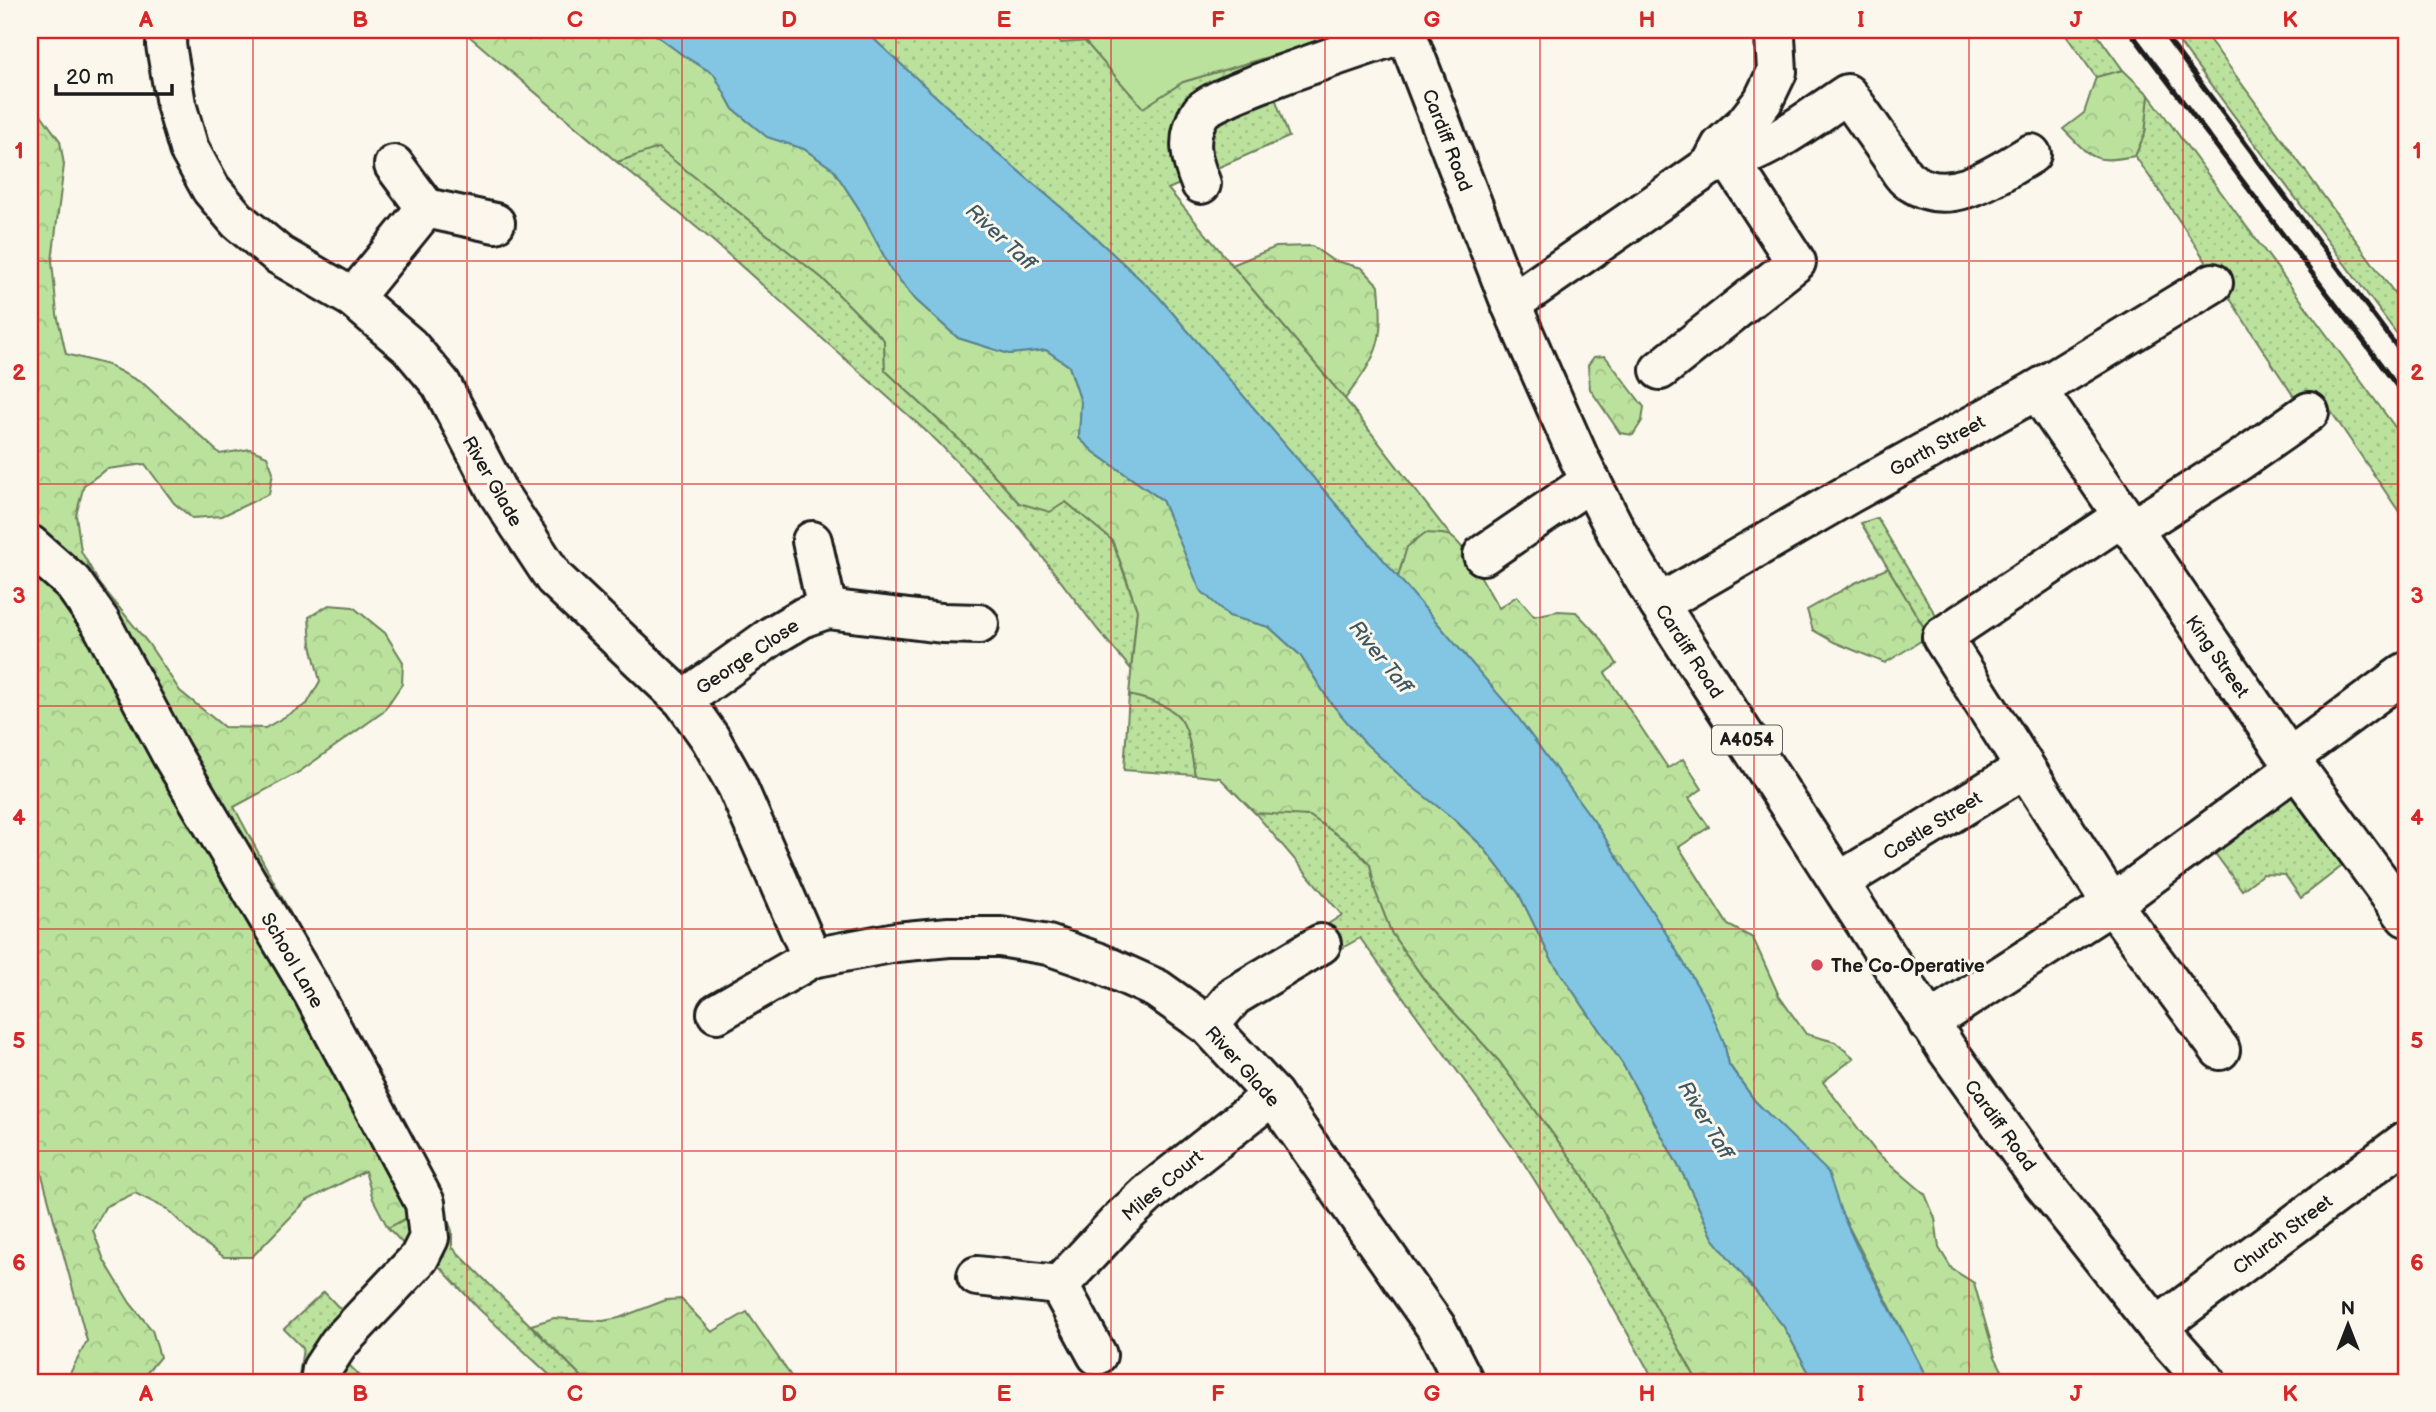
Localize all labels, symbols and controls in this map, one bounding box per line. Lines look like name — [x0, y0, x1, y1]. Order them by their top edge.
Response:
text: A — [138, 6, 154, 34]
text: B — [352, 6, 368, 34]
text: C — [567, 6, 583, 34]
text: D — [781, 6, 797, 34]
text: E — [997, 6, 1012, 34]
text: F — [1211, 6, 1225, 34]
text: G — [1424, 6, 1441, 34]
text: H — [1638, 6, 1656, 34]
text: I — [1857, 6, 1865, 34]
text: J — [2070, 6, 2083, 34]
text: K — [2282, 6, 2298, 34]
scale bar — [56, 52, 172, 96]
text: 20 m — [66, 65, 114, 90]
street label: Cardiff Road — [1417, 86, 1477, 195]
text: 1 — [14, 137, 24, 165]
text: 1 — [2412, 137, 2422, 165]
water label: River Taff — [960, 199, 1043, 278]
text: 2 — [12, 359, 26, 387]
text: 2 — [2410, 359, 2424, 387]
street label: Garth Street — [1886, 411, 1990, 482]
street label: River Glade — [457, 432, 527, 531]
text: 3 — [12, 582, 26, 610]
text: 3 — [2410, 582, 2424, 610]
street label: Cardiff Road — [1650, 600, 1728, 703]
street label: King Street — [2180, 611, 2254, 703]
street label: George Close — [692, 614, 804, 700]
water label: River Taff — [1343, 616, 1419, 701]
road number: A4054 — [1712, 726, 1782, 754]
street label: Castle Street — [1879, 787, 1986, 866]
text: 4 — [12, 804, 26, 832]
text: 4 — [2410, 804, 2424, 832]
street label: School Lane — [255, 909, 328, 1012]
place label: The Co-Operative — [1831, 955, 1985, 978]
marker: The Co-Operative — [1809, 957, 1825, 973]
street label: River Glade — [1200, 1022, 1284, 1112]
text: 5 — [12, 1027, 26, 1055]
text: 5 — [2410, 1027, 2424, 1055]
water label: River Taff — [1672, 1076, 1740, 1166]
street label: Cardiff Road — [1959, 1076, 2041, 1176]
street label: Miles Court — [1118, 1146, 1208, 1227]
street label: Church Street — [2229, 1190, 2337, 1280]
text: 6 — [12, 1249, 26, 1277]
text: 6 — [2410, 1249, 2424, 1277]
north arrow — [2314, 1290, 2384, 1360]
text: N — [2341, 1298, 2355, 1321]
text: A — [138, 1380, 154, 1408]
text: B — [352, 1380, 368, 1408]
text: C — [567, 1380, 583, 1408]
text: D — [781, 1380, 797, 1408]
text: E — [997, 1380, 1012, 1408]
text: F — [1211, 1380, 1225, 1408]
text: G — [1424, 1380, 1441, 1408]
text: H — [1638, 1380, 1656, 1408]
text: I — [1857, 1380, 1865, 1408]
text: J — [2070, 1380, 2083, 1408]
text: K — [2282, 1380, 2298, 1408]

